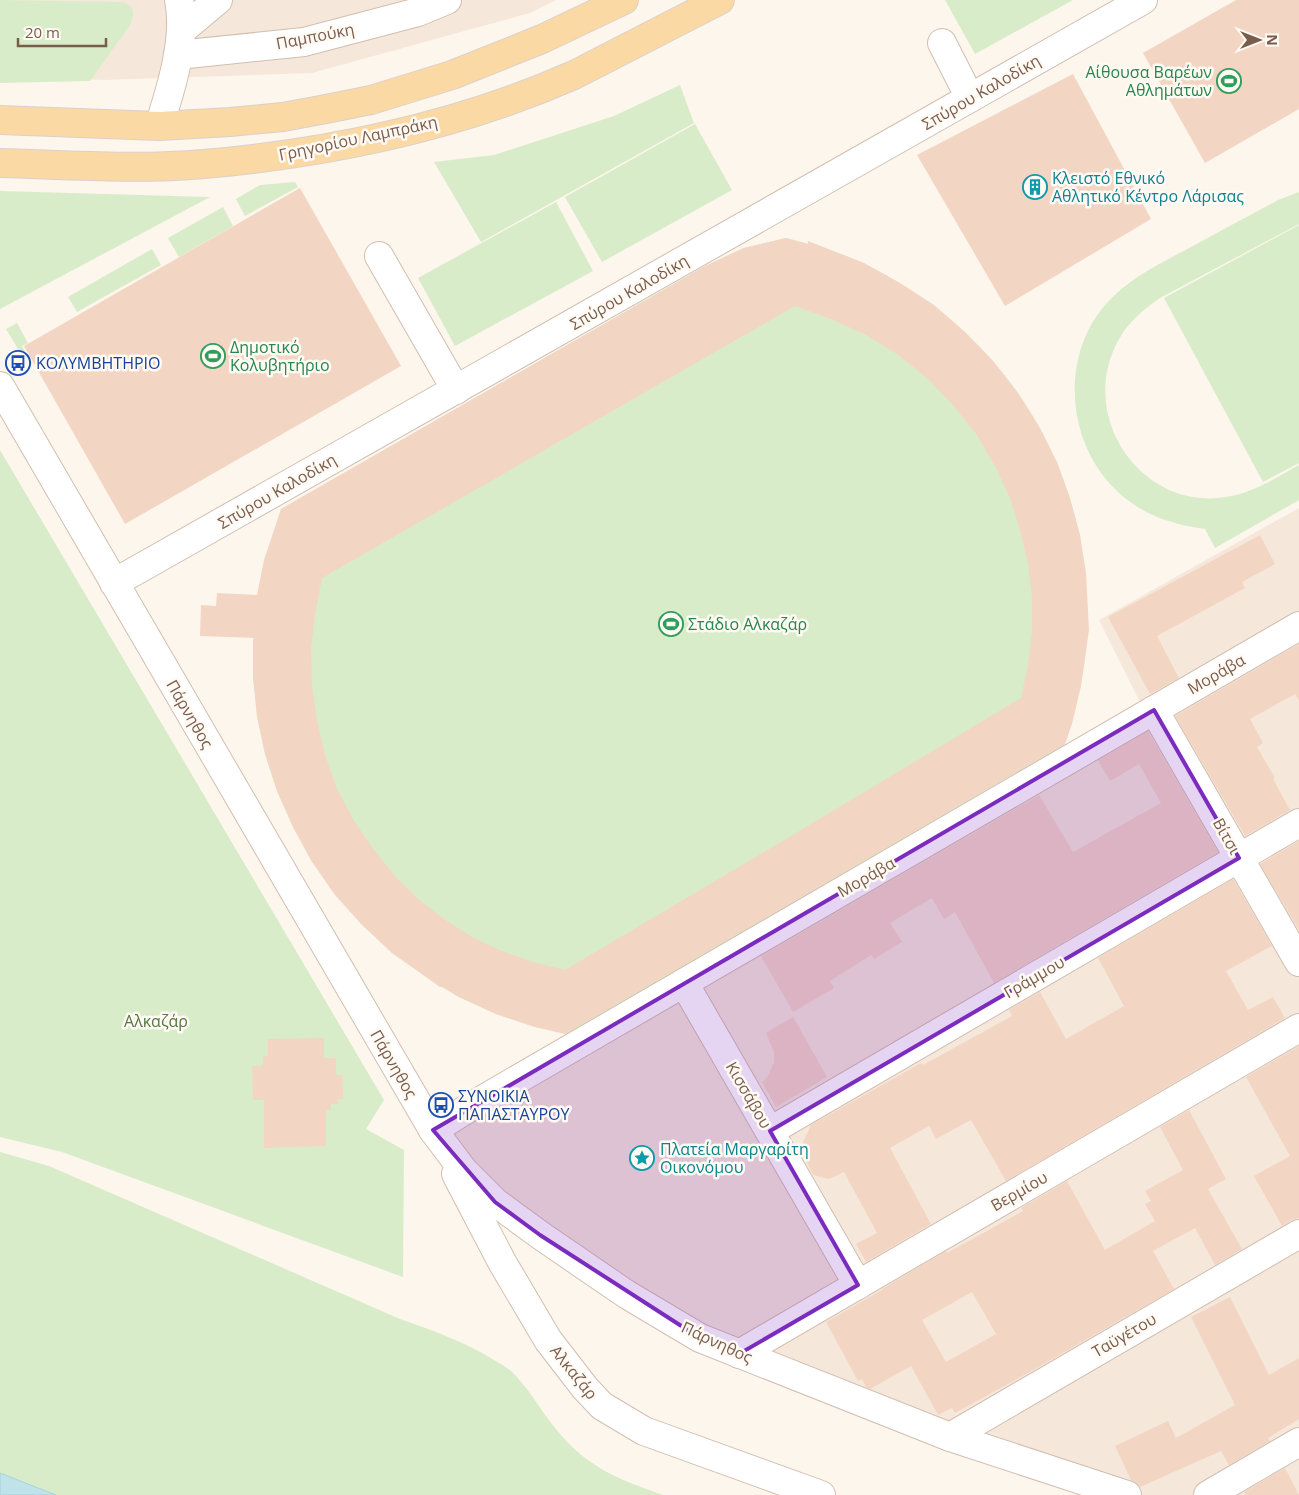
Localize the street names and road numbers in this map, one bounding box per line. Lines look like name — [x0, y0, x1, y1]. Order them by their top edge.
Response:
street label: Παμπούκη — [274, 18, 356, 54]
street label: Σπύρου Καλοδίκη — [918, 49, 1044, 135]
street label: Γρηγορίου Λαμπράκη — [277, 110, 439, 166]
street label: Σπύρου Καλοδίκη — [566, 249, 692, 335]
street label: Σπύρου Καλοδίκη — [214, 448, 340, 534]
street label: Μοράβα — [1183, 649, 1249, 699]
street label: Πάρνηθος — [161, 675, 219, 753]
street label: Βίτσι — [1208, 814, 1246, 859]
street label: Μοράβα — [833, 852, 899, 902]
street label: Γράμμου — [1000, 951, 1068, 1003]
street label: Πάρνηθος — [365, 1025, 423, 1103]
street label: Κισσάβου — [721, 1057, 777, 1133]
street label: Βερμίου — [987, 1166, 1051, 1216]
street label: Ταϋγέτου — [1088, 1308, 1160, 1362]
street label: Πάρνηθος — [678, 1316, 756, 1368]
street label: Αλκαζάρ — [545, 1340, 603, 1404]

